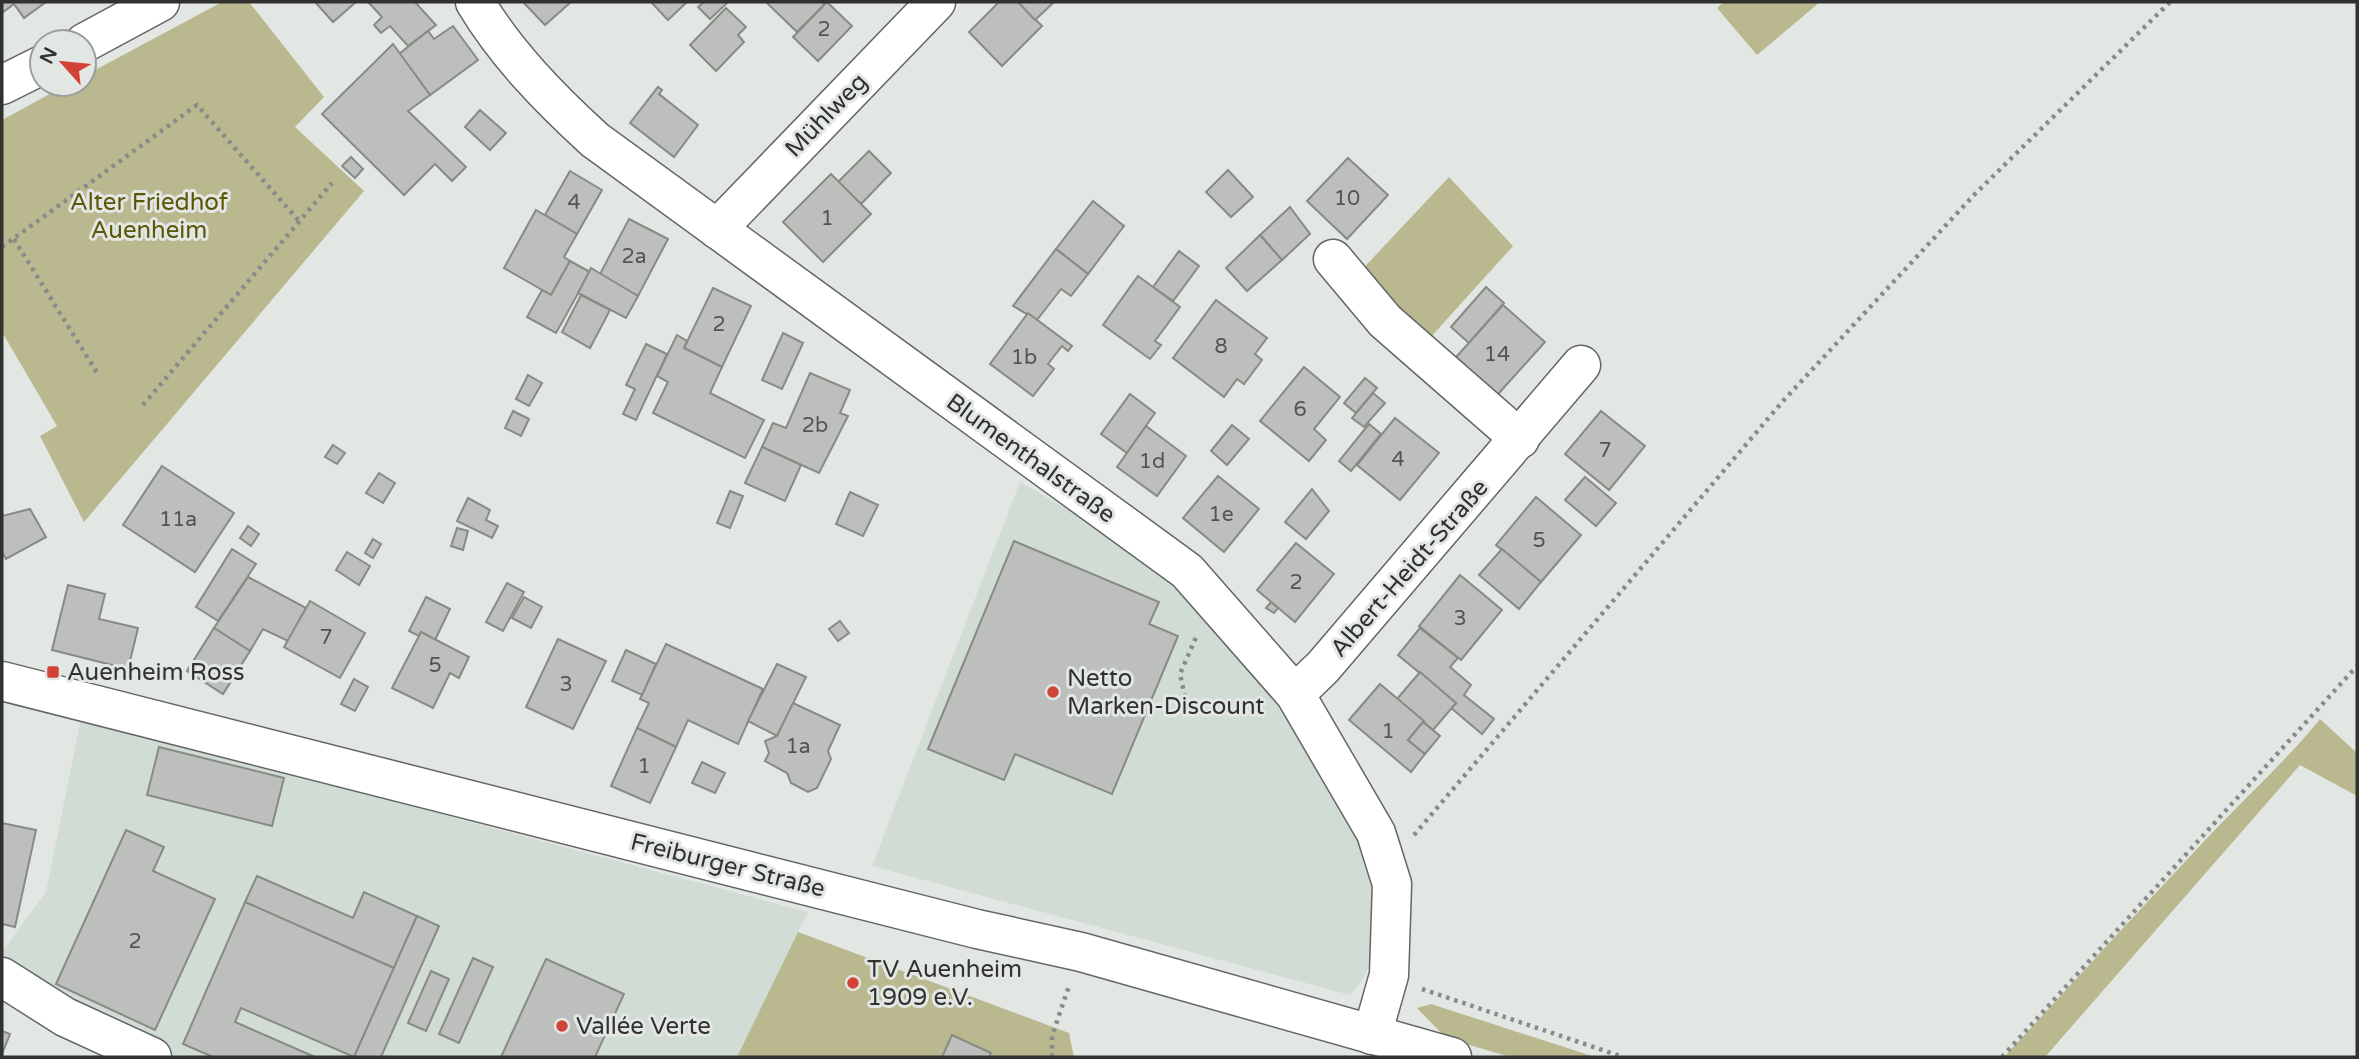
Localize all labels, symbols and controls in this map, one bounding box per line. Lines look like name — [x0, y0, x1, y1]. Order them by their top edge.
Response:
house number: 2 — [817, 17, 831, 42]
north arrow — [28, 28, 98, 98]
text: N — [35, 44, 62, 68]
street label: Mühlweg — [779, 67, 873, 163]
house number: 10 — [1334, 186, 1360, 211]
park label: Alter Friedhof Auenheim — [70, 188, 229, 245]
house number: 4 — [567, 190, 581, 215]
house number: 1 — [820, 206, 834, 231]
house number: 2a — [622, 244, 647, 269]
house number: 2 — [712, 312, 726, 337]
house number: 8 — [1214, 334, 1228, 359]
house number: 14 — [1484, 342, 1510, 367]
house number: 1b — [1011, 345, 1037, 370]
street label: Blumenthalstraße — [941, 387, 1121, 529]
house number: 6 — [1293, 397, 1307, 422]
house number: 2b — [802, 413, 828, 438]
house number: 7 — [1598, 438, 1612, 463]
house number: 4 — [1391, 447, 1405, 472]
house number: 1d — [1139, 449, 1165, 474]
street label: Albert-Heidt-Straße — [1324, 474, 1494, 663]
house number: 1e — [1208, 502, 1234, 527]
house number: 11a — [159, 507, 197, 532]
house number: 5 — [1532, 528, 1546, 553]
house number: 2 — [1289, 570, 1303, 595]
house number: 3 — [1453, 606, 1467, 631]
house number: 7 — [319, 625, 333, 650]
house number: 5 — [428, 653, 442, 678]
place label: Auenheim Ross — [67, 658, 245, 687]
marker: Auenheim Ross — [45, 664, 61, 680]
place label: Netto Marken-Discount — [1067, 664, 1264, 721]
house number: 3 — [559, 672, 573, 697]
marker: Netto Marken-Discount — [1045, 684, 1061, 700]
house number: 1 — [1381, 719, 1395, 744]
house number: 1a — [786, 734, 811, 759]
house number: 1 — [637, 754, 651, 779]
street label: Freiburger Straße — [628, 827, 828, 904]
house number: 2 — [128, 929, 142, 954]
place label: TV Auenheim 1909 e.V. — [867, 955, 1022, 1012]
marker: TV Auenheim 1909 e.V. — [845, 975, 861, 991]
place label: Vallée Verte — [576, 1012, 711, 1041]
marker: Vallée Verte — [554, 1018, 570, 1034]

